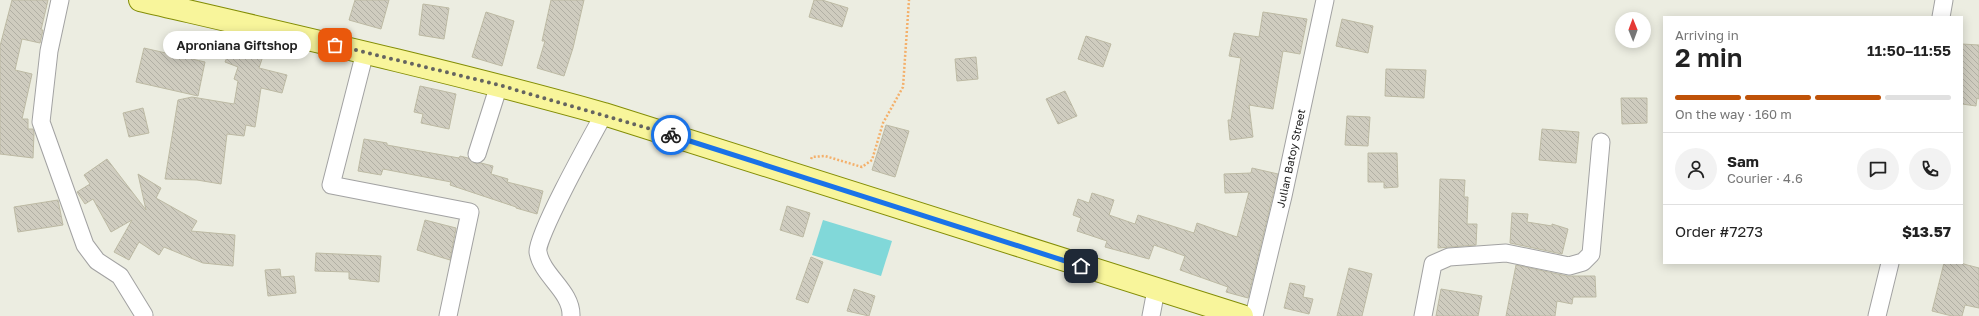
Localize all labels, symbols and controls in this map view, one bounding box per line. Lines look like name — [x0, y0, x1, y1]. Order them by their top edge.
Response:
north arrow — [1615, 12, 1651, 48]
map controls — [1615, 12, 1651, 48]
text: Arriving in — [1675, 27, 1739, 43]
pin — [318, 28, 352, 62]
callout: Aproniana Giftshop — [163, 31, 311, 59]
icon: bag — [324, 34, 346, 56]
text: Aproniana Giftshop — [177, 37, 297, 53]
text: 11:50–11:55 — [1867, 41, 1951, 59]
text: 2 min — [1675, 42, 1743, 73]
text: On the way · 160 m — [1675, 106, 1792, 122]
street label: Julian Batoy Street — [1273, 108, 1308, 209]
courier — [651, 115, 691, 155]
icon: bike — [660, 124, 682, 146]
button: person — [1675, 148, 1717, 190]
button: chat — [1857, 148, 1899, 190]
button: phone — [1909, 148, 1951, 190]
text: Sam — [1727, 152, 1759, 170]
text: Courier · 4.6 — [1727, 170, 1803, 186]
text: Order #7273 — [1675, 222, 1763, 240]
text: $13.57 — [1902, 222, 1951, 240]
pin — [1064, 249, 1098, 283]
icon: home — [1070, 255, 1092, 277]

